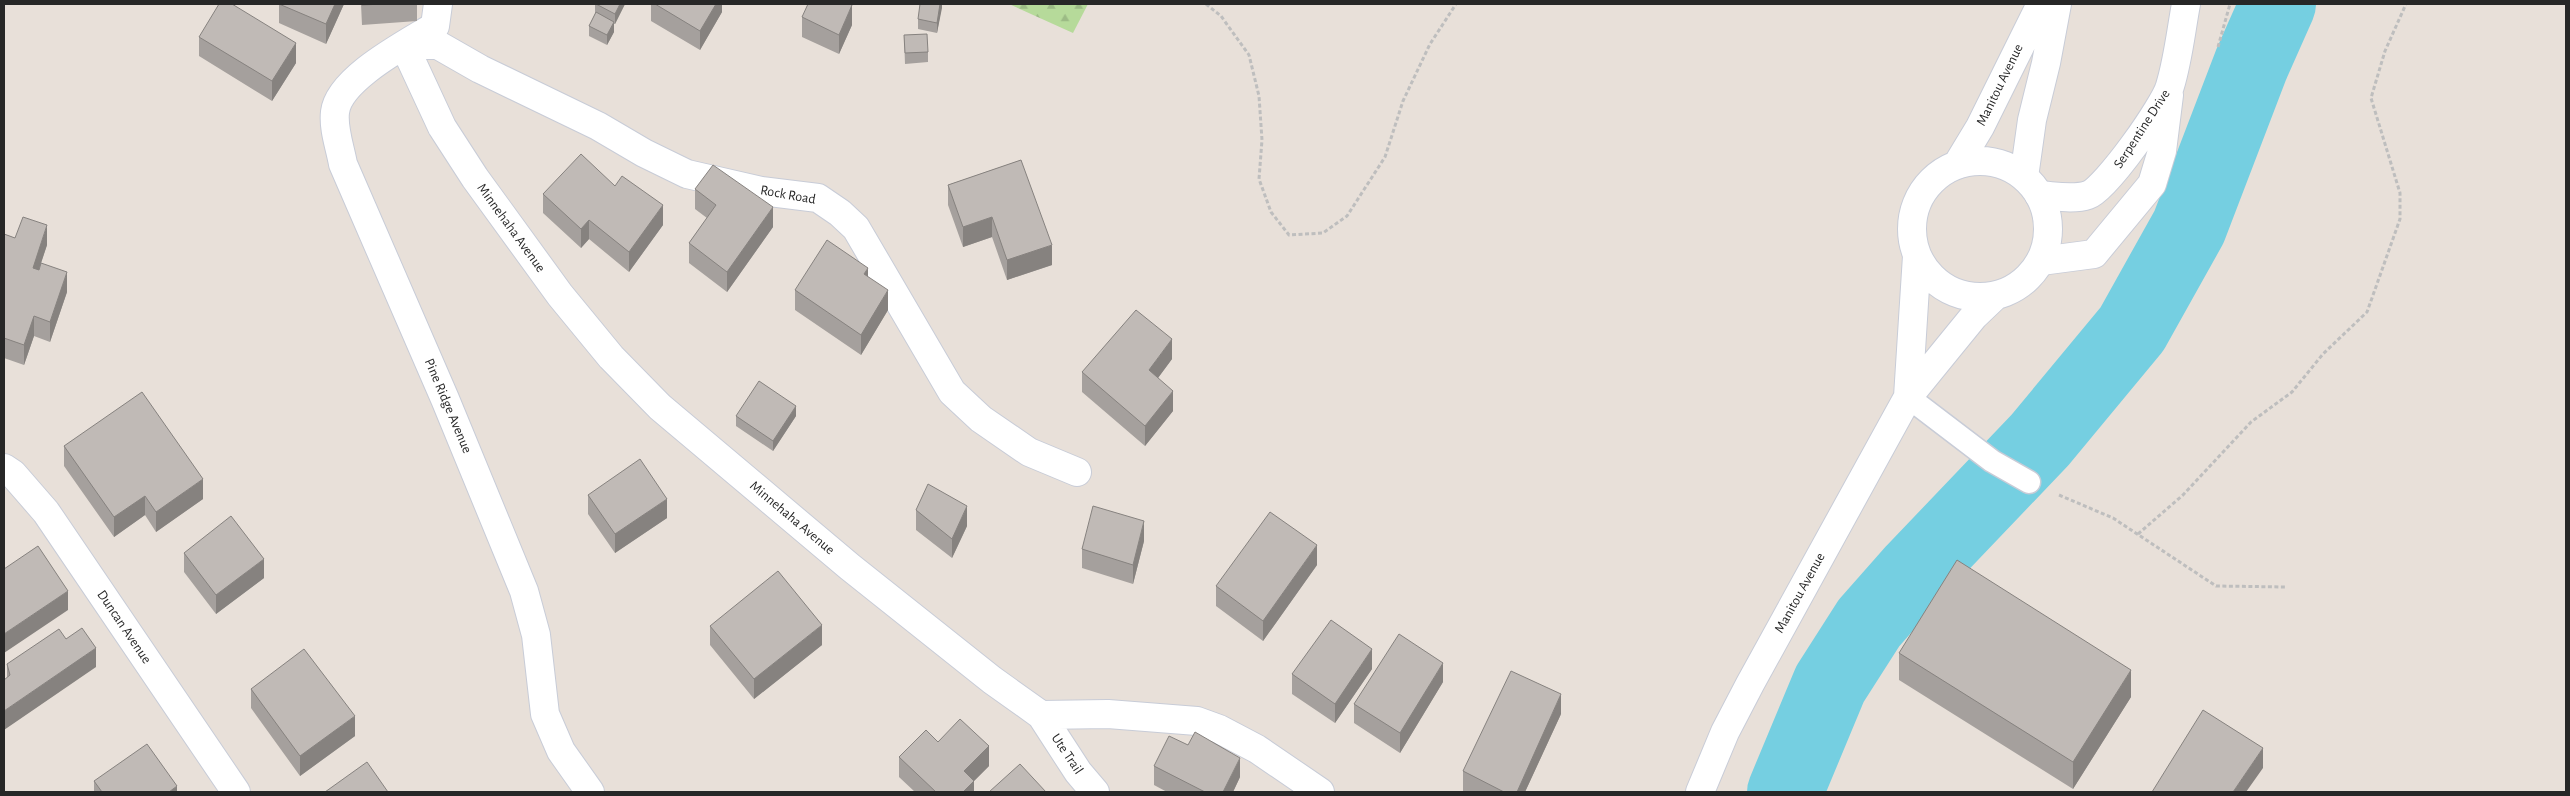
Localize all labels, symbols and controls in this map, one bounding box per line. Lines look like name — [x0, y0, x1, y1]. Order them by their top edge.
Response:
street label: Manitou Avenue — [1974, 42, 2026, 128]
street label: Serpentine Drive — [2111, 87, 2173, 171]
street label: Minnehaha Avenue — [474, 181, 548, 275]
street label: Rock Road — [759, 183, 817, 207]
street label: Pine Ridge Avenue — [422, 357, 474, 455]
street label: Minnehaha Avenue — [747, 479, 837, 557]
street label: Manitou Avenue — [1772, 551, 1828, 635]
street label: Duncan Avenue — [94, 588, 154, 666]
street label: Ute Trail — [1048, 731, 1086, 777]

